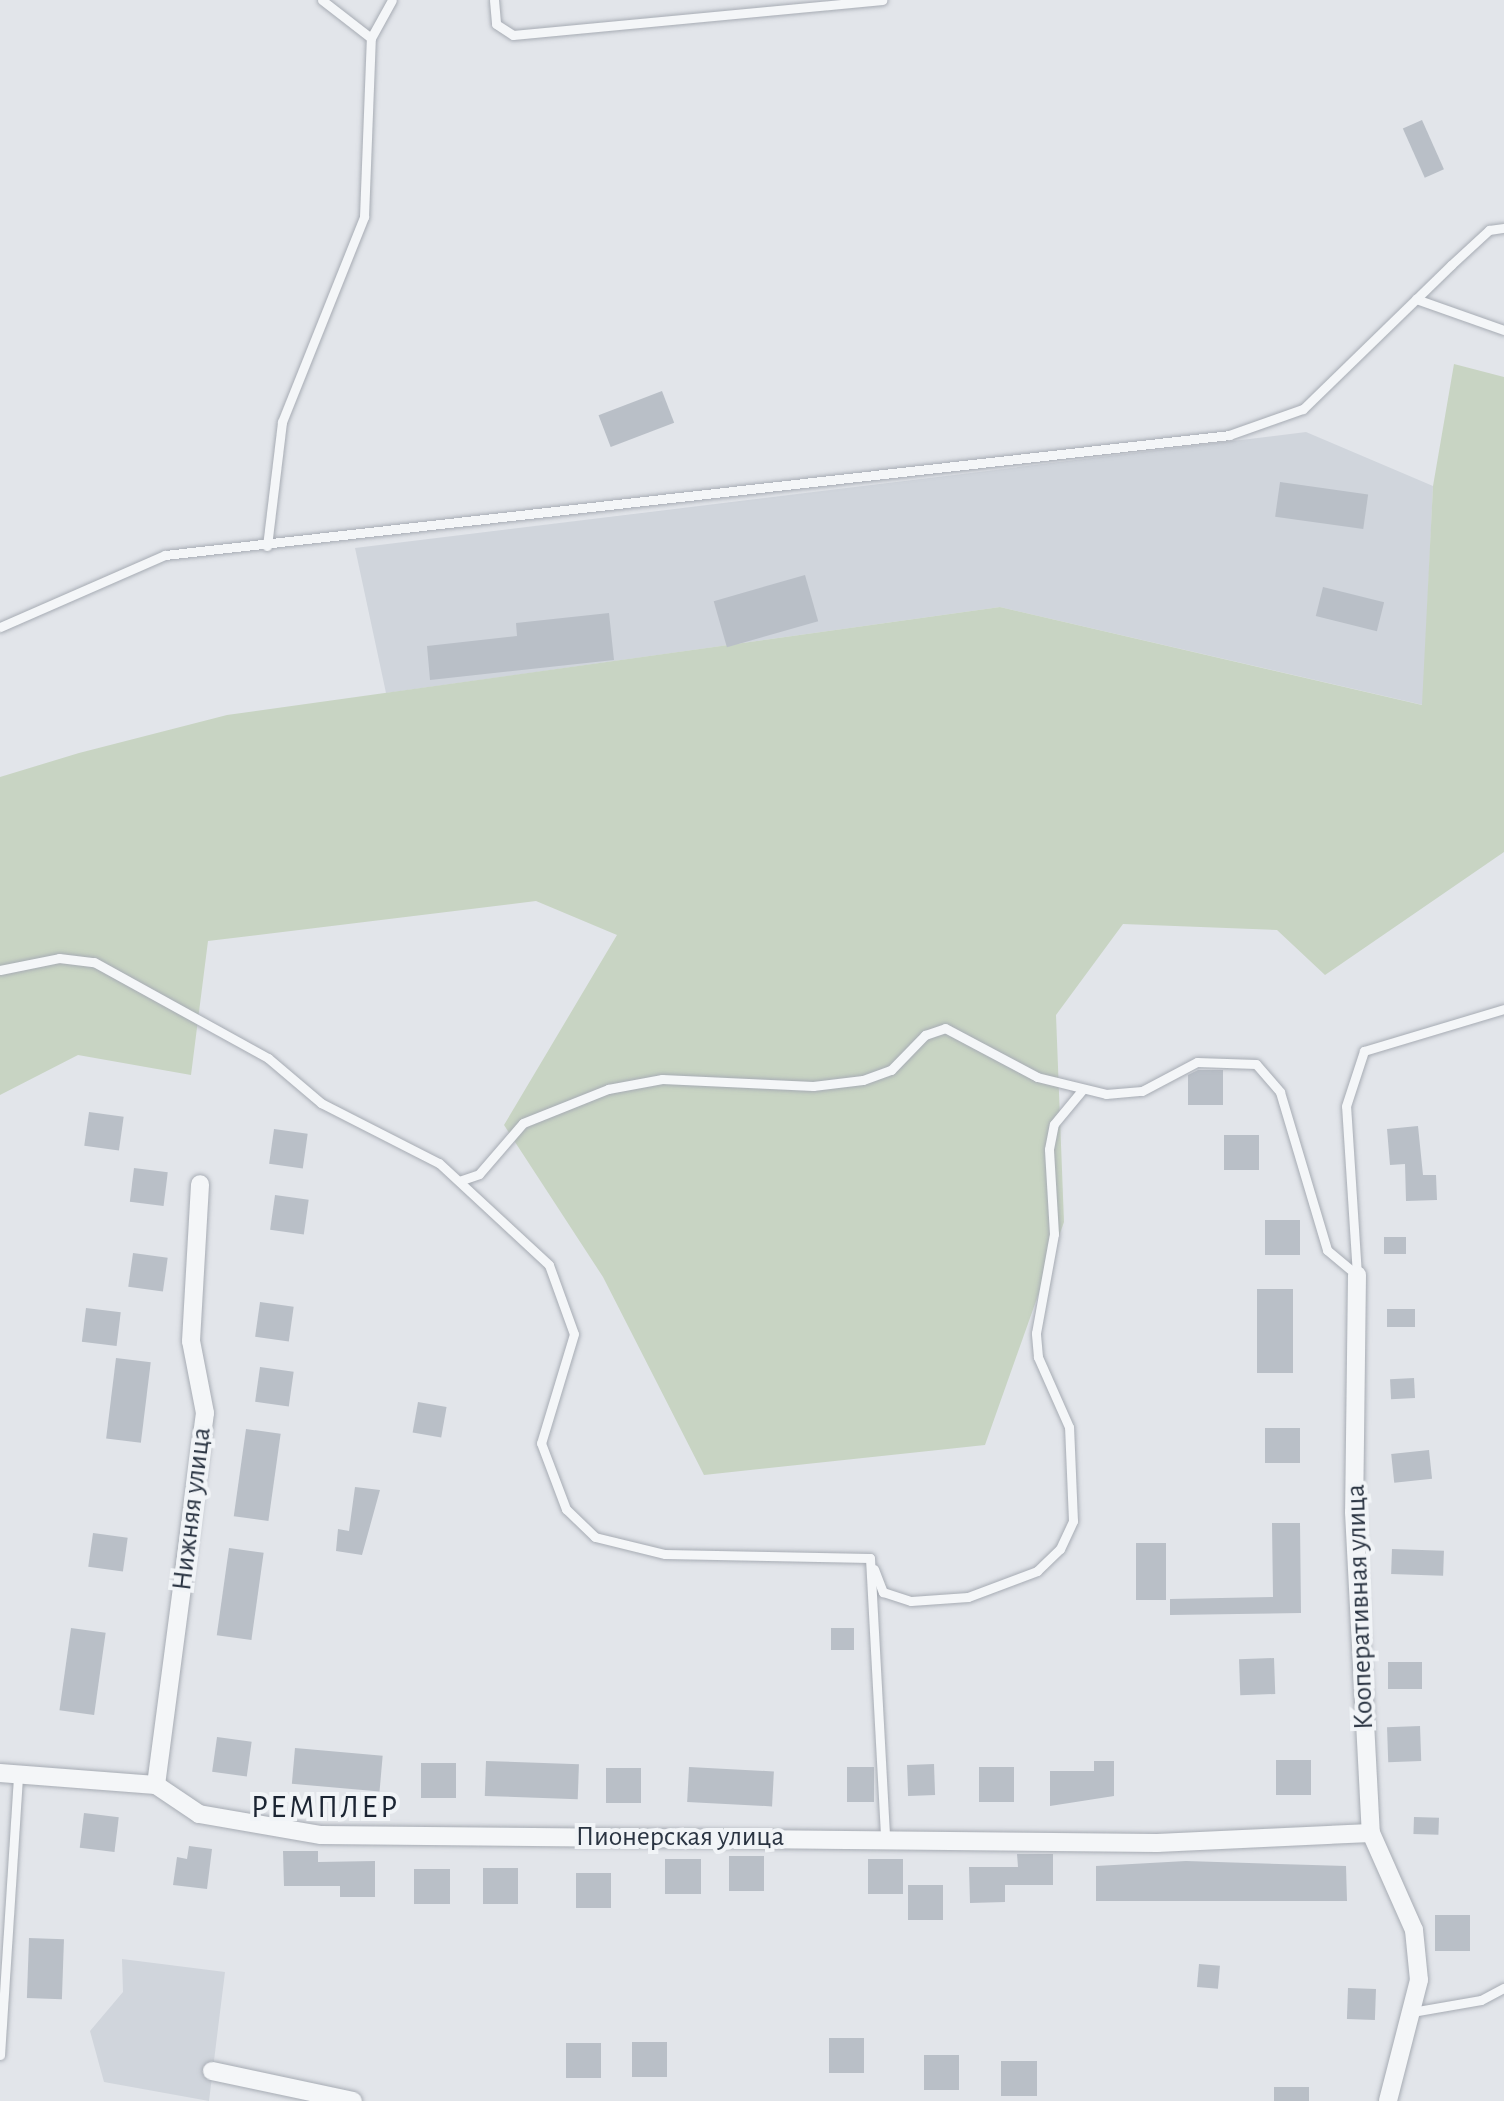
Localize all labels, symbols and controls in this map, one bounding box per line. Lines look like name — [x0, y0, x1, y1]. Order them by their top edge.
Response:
street label: Нижняя улица — [165, 1425, 219, 1593]
street label: Кооперативная улица — [1339, 1484, 1381, 1730]
district label: РЕМПЛЕР — [251, 1788, 399, 1826]
street label: Пионерская улица — [576, 1820, 784, 1854]

